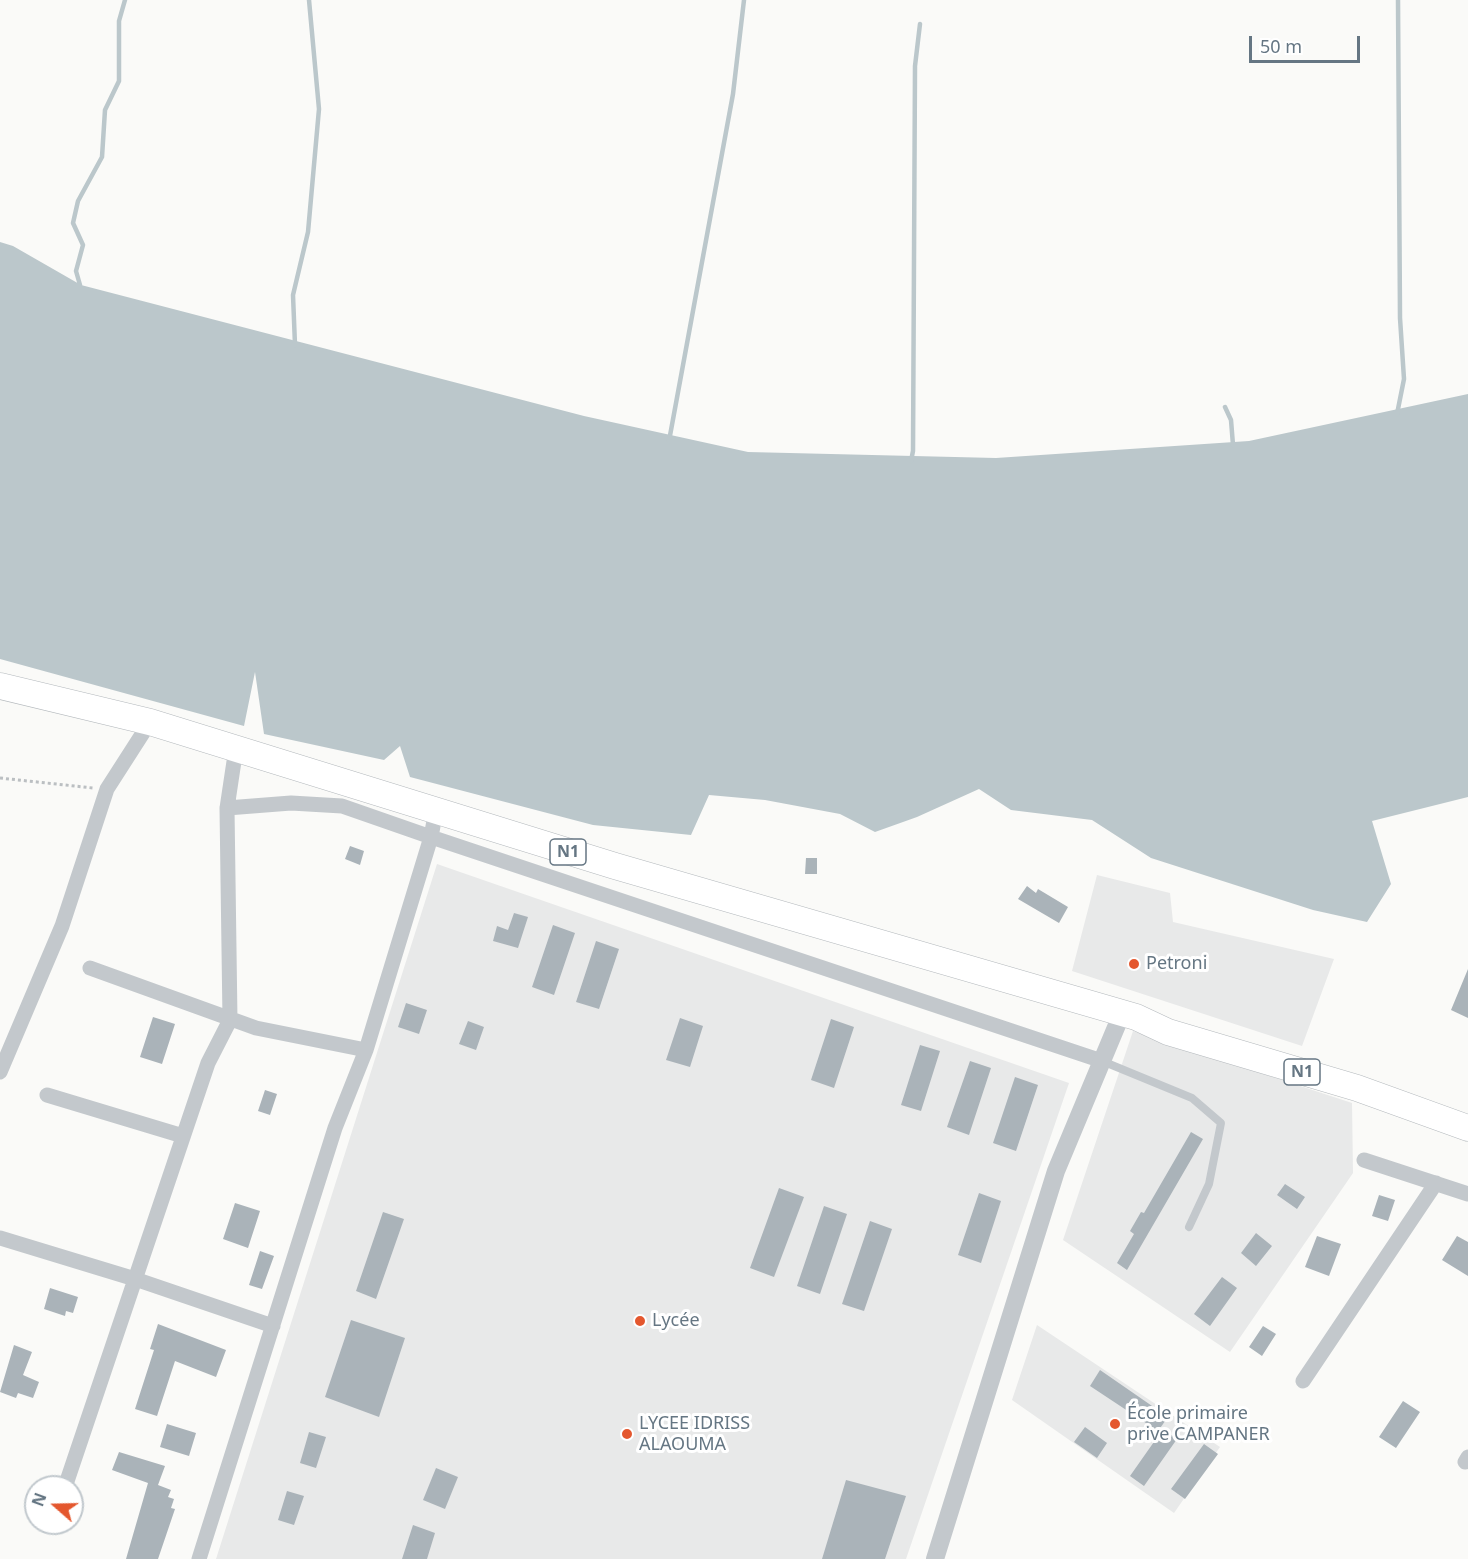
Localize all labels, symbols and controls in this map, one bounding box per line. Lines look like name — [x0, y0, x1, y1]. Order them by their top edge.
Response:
scale bar — [1252, 24, 1363, 62]
text: 50 m — [1260, 34, 1302, 58]
road number: N1 — [550, 839, 586, 865]
place label: Petroni — [1146, 953, 1207, 975]
marker: Petroni — [1127, 957, 1141, 971]
road number: N1 — [1284, 1059, 1320, 1085]
place label: Lycée — [652, 1310, 700, 1332]
marker: Lycée — [633, 1314, 647, 1328]
place label: École primaire prive CAMPANER — [1127, 1403, 1270, 1446]
place label: LYCEE IDRISS ALAOUMA — [639, 1413, 750, 1456]
marker: École primaire prive CAMPANER — [1108, 1417, 1122, 1431]
marker: LYCEE IDRISS ALAOUMA — [620, 1427, 634, 1441]
north arrow — [24, 1475, 84, 1535]
text: N — [26, 1490, 52, 1509]

